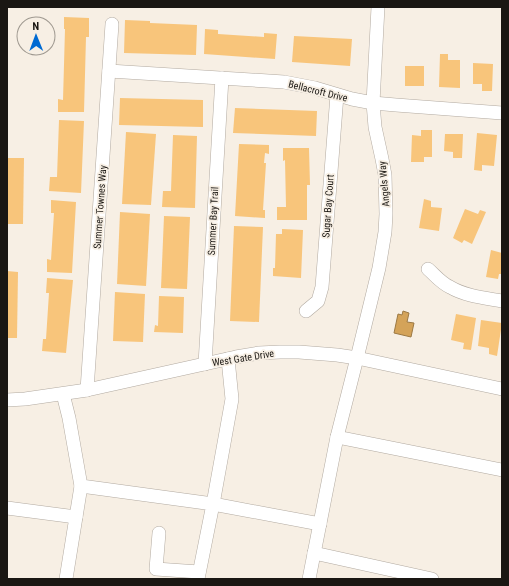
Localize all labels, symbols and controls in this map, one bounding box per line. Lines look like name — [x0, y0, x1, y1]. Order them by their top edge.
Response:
north arrow — [16, 16, 56, 56]
text: N — [32, 20, 40, 33]
street label: Bellacroft Drive — [287, 78, 349, 104]
street label: Angels Way — [377, 161, 391, 207]
street label: Summer Townes Way — [92, 165, 108, 249]
street label: Sugar Bay Court — [320, 174, 336, 238]
street label: Summer Bay Trail — [206, 186, 220, 256]
street label: West Gate Drive — [211, 348, 275, 368]

